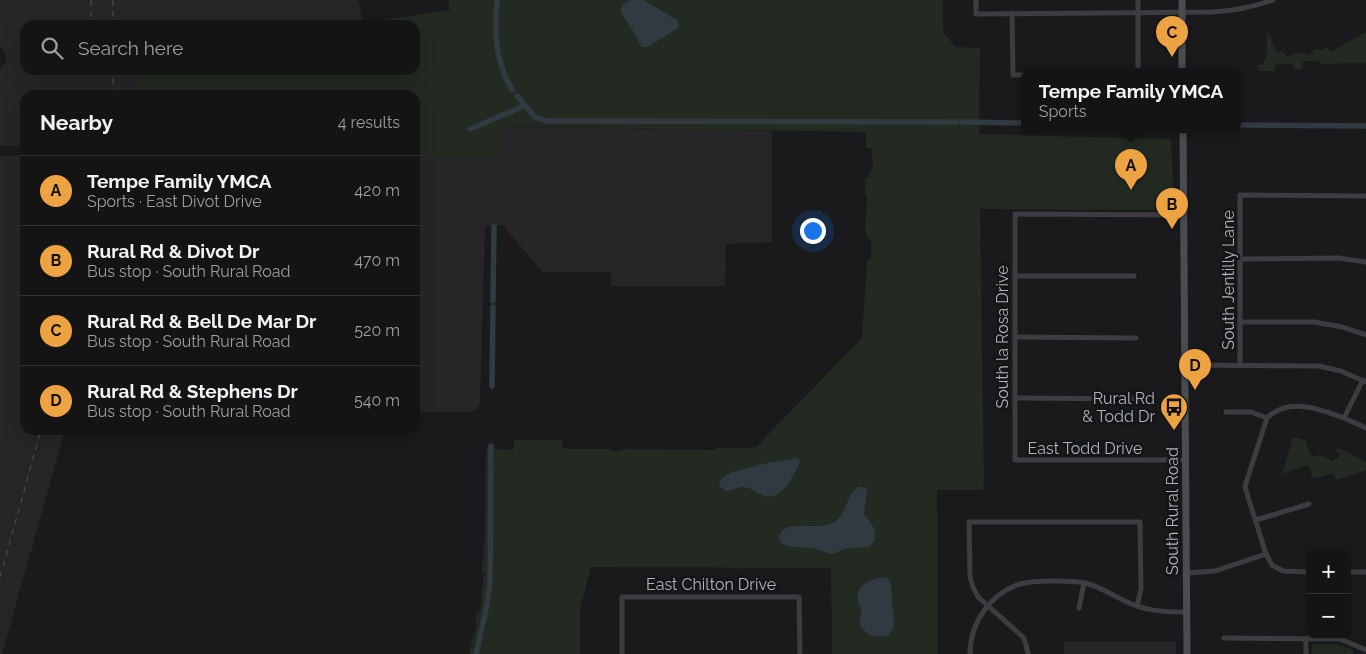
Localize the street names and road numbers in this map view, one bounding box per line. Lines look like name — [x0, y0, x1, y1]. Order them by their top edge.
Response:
street label: South Jentilly Lane — [1219, 210, 1238, 350]
street label: South la Rosa Drive — [993, 265, 1012, 409]
street label: East Todd Drive — [1028, 439, 1142, 458]
street label: South Rural Road — [1163, 447, 1182, 575]
street label: East Chilton Drive — [646, 575, 776, 594]

